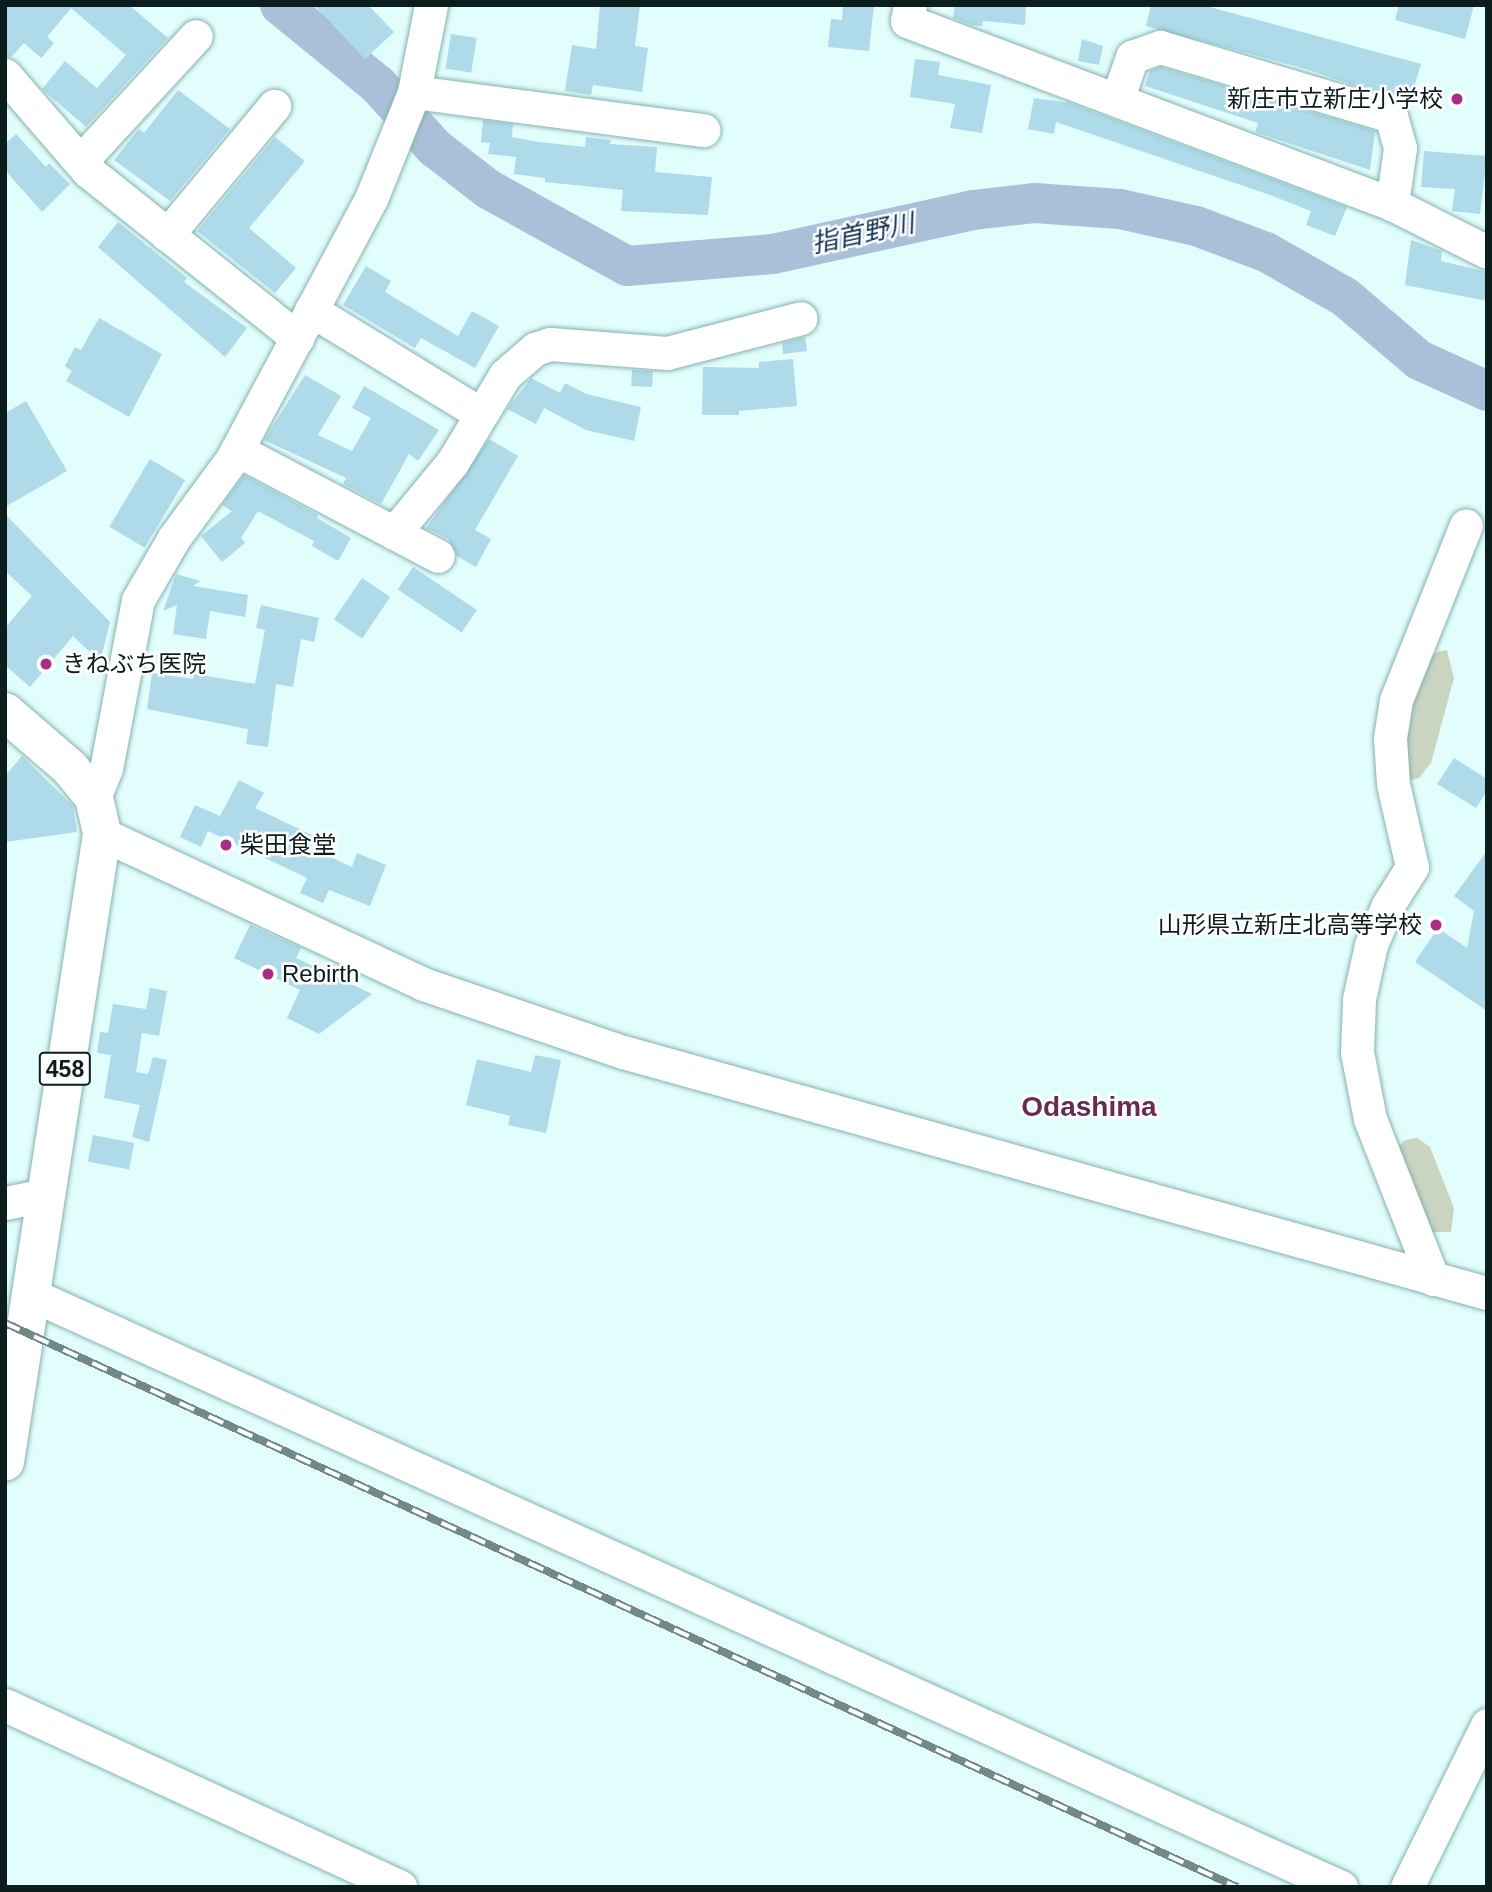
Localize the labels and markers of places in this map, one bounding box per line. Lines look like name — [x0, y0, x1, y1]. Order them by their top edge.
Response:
place label: 新庄市立新庄小学校 — [1227, 85, 1443, 113]
marker: 新庄市立新庄小学校 — [1449, 91, 1465, 107]
place label: きねぶち医院 — [62, 650, 206, 678]
marker: きねぶち医院 — [36, 654, 56, 674]
place label: 柴田食堂 — [240, 831, 336, 859]
marker: 柴田食堂 — [218, 837, 234, 853]
place label: 山形県立新庄北高等学校 — [1158, 911, 1422, 939]
marker: 山形県立新庄北高等学校 — [1428, 917, 1444, 933]
place label: Rebirth — [282, 960, 359, 988]
marker: Rebirth — [260, 966, 276, 982]

